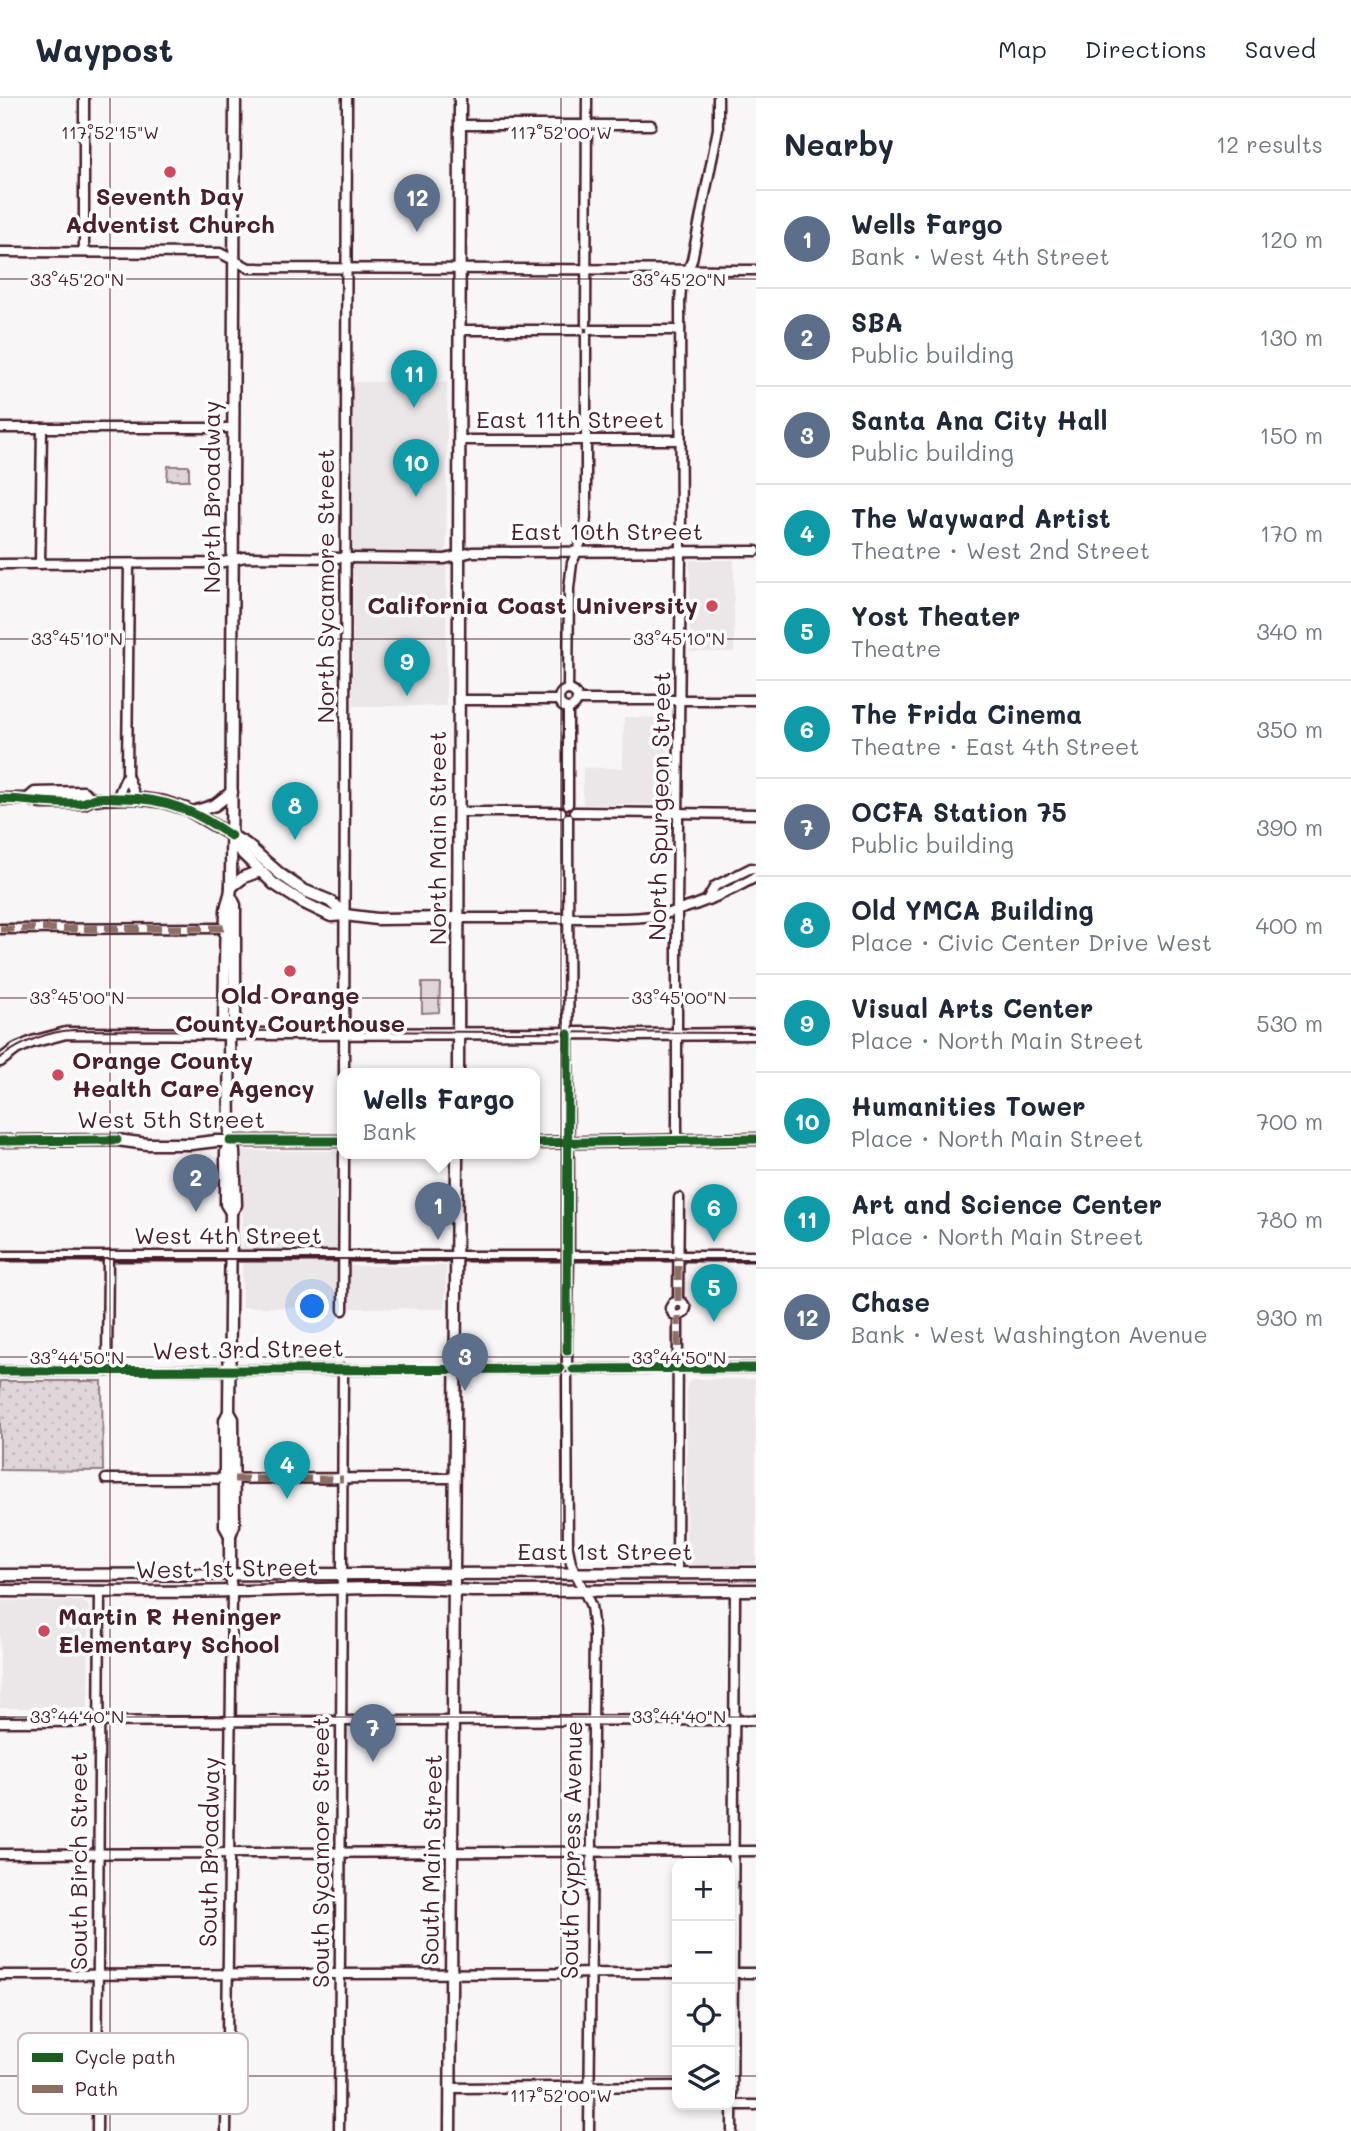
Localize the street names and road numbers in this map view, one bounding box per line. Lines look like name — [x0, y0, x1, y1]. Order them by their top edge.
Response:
street label: North Broadway — [195, 400, 226, 594]
street label: East 11th Street — [476, 403, 664, 434]
street label: North Sycamore Street — [309, 448, 340, 724]
street label: East 10th Street — [511, 515, 703, 546]
street label: North Spurgeon Street — [641, 671, 676, 941]
street label: North Main Street — [421, 731, 452, 945]
street label: West 5th Street — [77, 1103, 265, 1134]
street label: West 4th Street — [134, 1219, 322, 1250]
street label: West 3rd Street — [152, 1331, 344, 1366]
street label: East 1st Street — [517, 1535, 693, 1566]
street label: West 1st Street — [135, 1550, 319, 1585]
street label: South Sycamore Street — [304, 1716, 335, 1988]
street label: South Cypress Avenue — [553, 1721, 588, 1979]
street label: South Birch Street — [62, 1752, 93, 1970]
street label: South Main Street — [413, 1754, 448, 1966]
street label: South Broadway — [191, 1757, 226, 1947]

